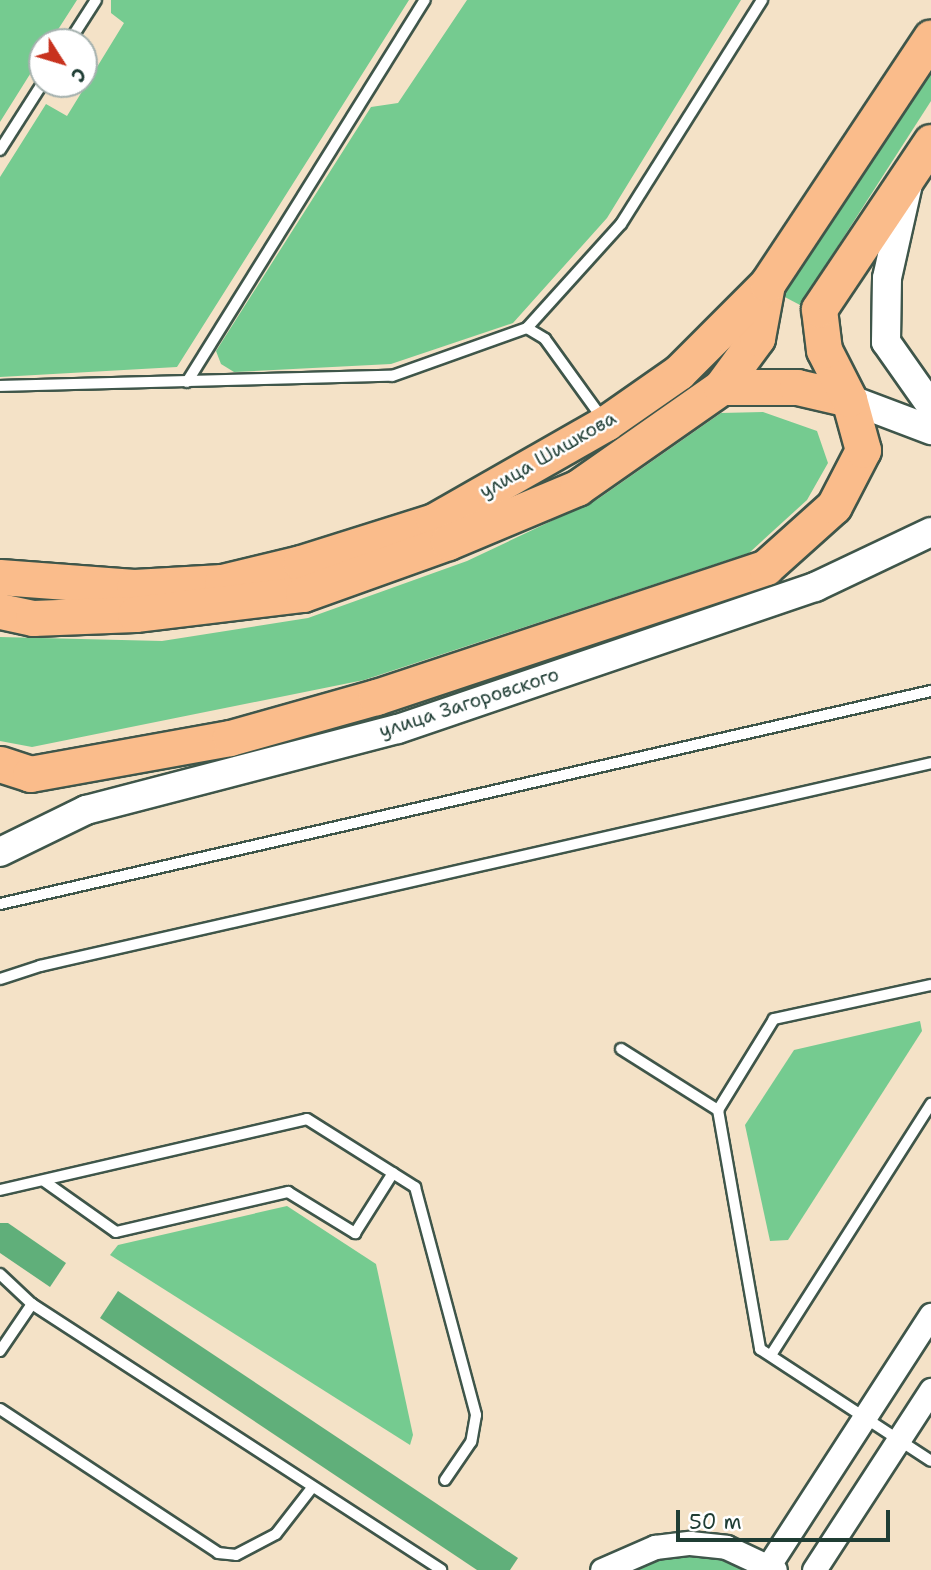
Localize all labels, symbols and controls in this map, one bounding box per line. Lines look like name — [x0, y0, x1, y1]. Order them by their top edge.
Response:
north arrow — [28, 28, 98, 98]
text: С — [65, 63, 92, 87]
street label: улица Шишкова — [476, 407, 620, 503]
street label: улица Загоровского — [376, 663, 562, 743]
scale bar — [679, 1496, 892, 1540]
text: 50 m — [689, 1508, 742, 1536]

